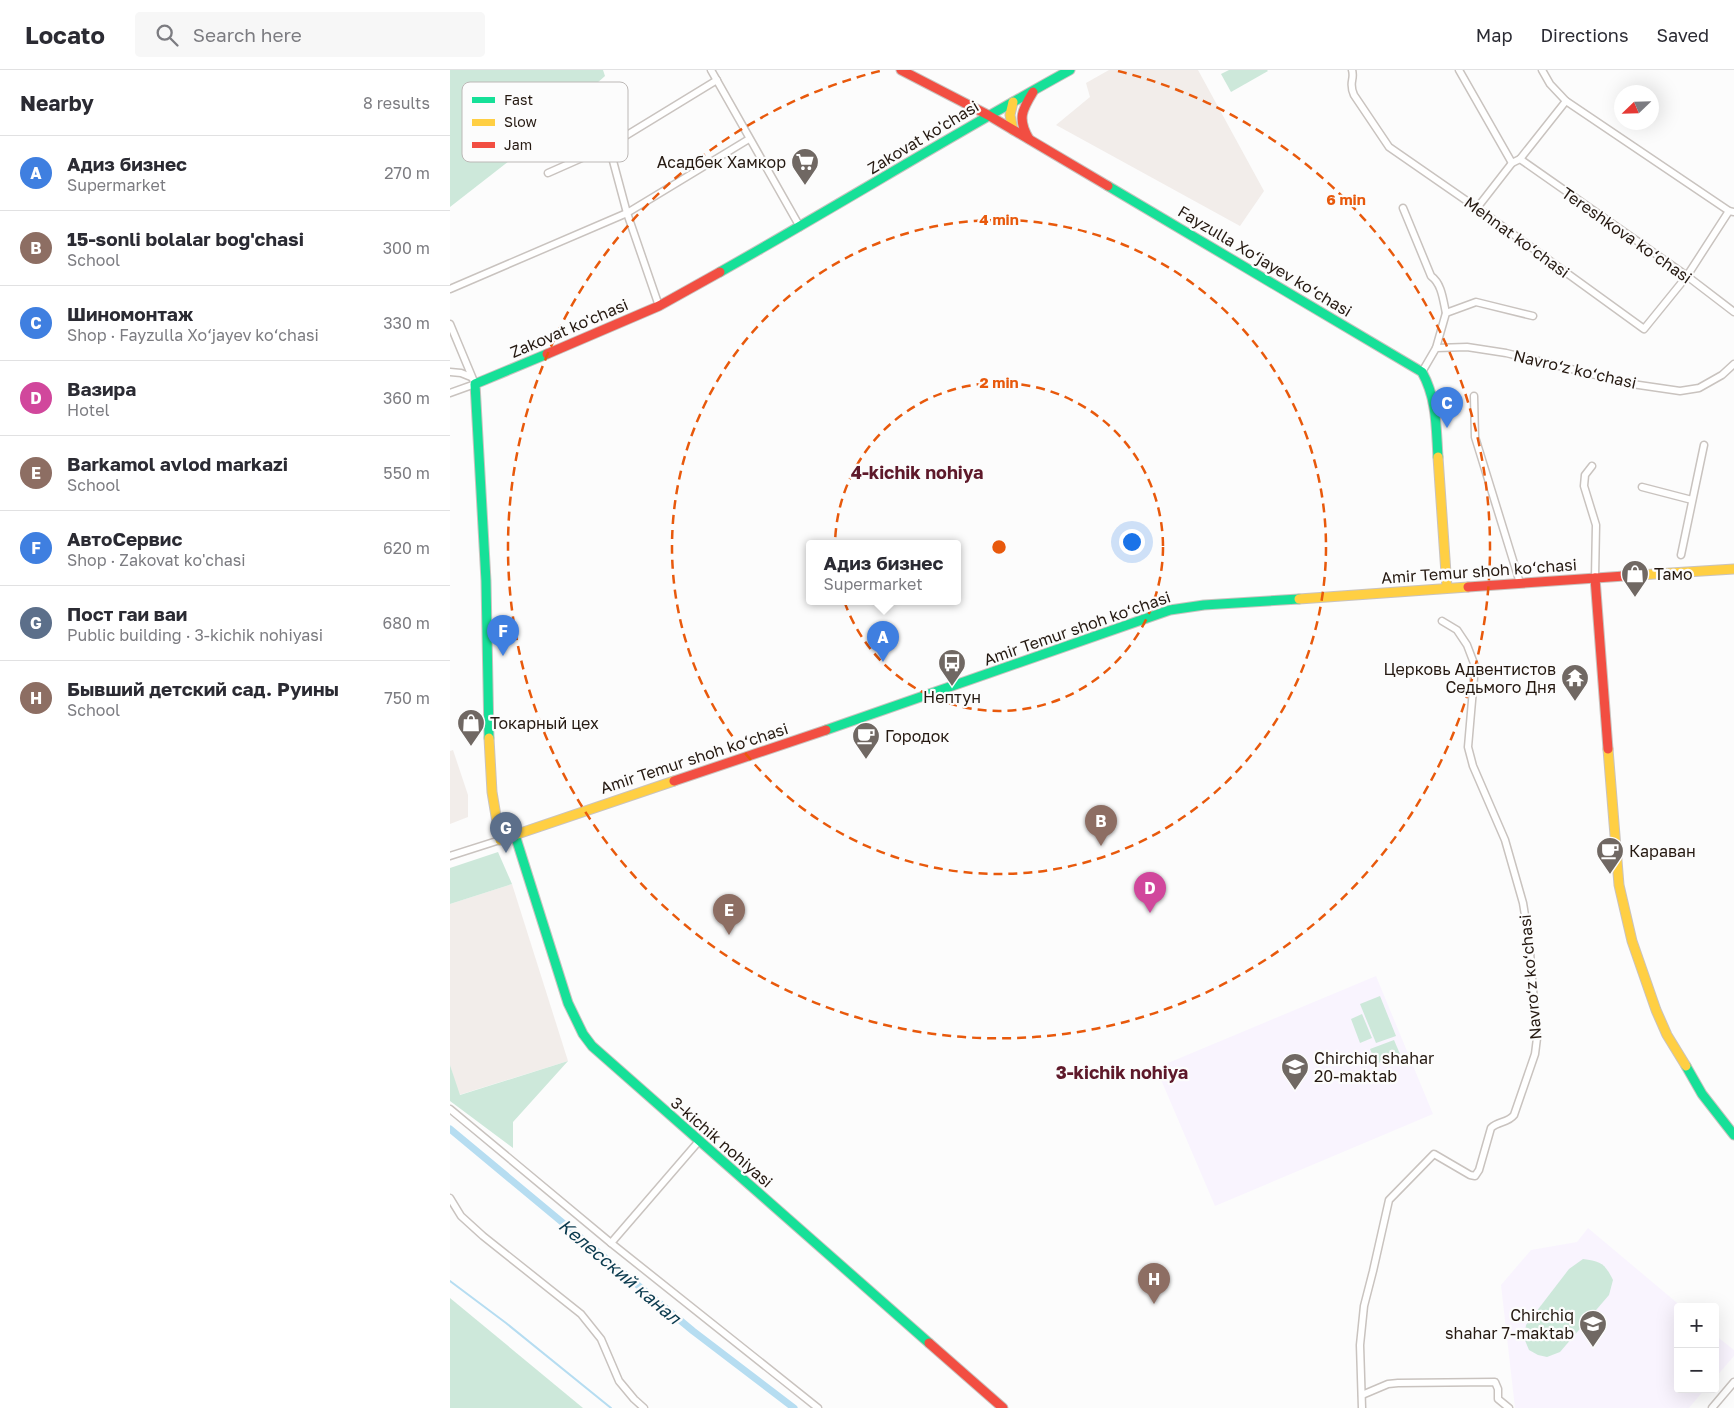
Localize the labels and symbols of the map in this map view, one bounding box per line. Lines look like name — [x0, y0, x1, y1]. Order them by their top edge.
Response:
legend — [462, 82, 628, 162]
north arrow — [1614, 85, 1659, 130]
text: Fast — [504, 91, 533, 108]
street label: Zakovat ko'chasi — [864, 96, 982, 178]
text: Slow — [504, 113, 537, 130]
text: Jam — [504, 136, 532, 153]
supermarket icon: Асадбек Хамкор — [790, 147, 820, 186]
place label: Асадбек Хамкор — [657, 152, 786, 172]
street label: Tereshkova ko‘chasi — [1558, 183, 1696, 287]
text: 6 min — [1326, 190, 1366, 208]
street label: Mehnat ko‘chasi — [1460, 192, 1574, 282]
street label: Fayzulla Xo‘jayev ko‘chasi — [1174, 201, 1356, 321]
text: 4 min — [979, 210, 1019, 228]
street label: Zakovat ko'chasi — [507, 294, 631, 362]
street label: Navro‘z ko‘chasi — [1512, 345, 1638, 393]
text: 2 min — [979, 373, 1019, 391]
pin: C — [1431, 387, 1463, 428]
district label: 4-kichik nohiya — [851, 461, 983, 483]
your location — [1119, 529, 1145, 555]
centre of rings — [990, 538, 1008, 556]
street label: Amir Temur shoh ko‘chasi — [1380, 554, 1578, 588]
shop icon: Тамо — [1620, 559, 1650, 598]
place label: Тамо — [1654, 564, 1693, 584]
street label: Amir Temur shoh ko‘chasi — [981, 587, 1173, 669]
pin: F — [487, 615, 519, 656]
pin: A — [867, 621, 899, 662]
bus stop icon: Нептун — [937, 648, 967, 687]
place label: Церковь Адвентистов Седьмого Дня — [1383, 659, 1556, 697]
temple icon: Церковь Адвентистов Седьмого Дня — [1560, 663, 1590, 702]
place label: Нептун — [923, 687, 981, 707]
shop icon: Токарный цех — [456, 708, 486, 747]
place label: Токарный цех — [490, 713, 599, 733]
street label: Amir Temur shoh ko‘chasi — [598, 718, 790, 798]
cafe icon: Городок — [851, 721, 881, 760]
place label: Городок — [885, 726, 950, 746]
pin: B — [1085, 805, 1117, 846]
pin: G — [490, 812, 522, 853]
cafe icon: Караван — [1595, 836, 1625, 875]
place label: Караван — [1629, 841, 1696, 861]
pin: D — [1134, 872, 1166, 913]
pin: E — [713, 894, 745, 935]
street label: Navro‘z ko‘chasi — [1515, 914, 1545, 1040]
place label: Chirchiq shahar 20-maktab — [1314, 1048, 1434, 1086]
school or university icon: Chirchiq shahar 20-maktab — [1280, 1052, 1310, 1091]
district label: 3-kichik nohiya — [1056, 1061, 1188, 1083]
street label: 3-kichik nohiyasi — [667, 1092, 777, 1192]
water label: Келесский канал — [555, 1214, 686, 1329]
pin: H — [1138, 1263, 1170, 1304]
place label: Chirchiq shahar 7-maktab — [1445, 1305, 1574, 1343]
school or university icon: Chirchiq shahar 7-maktab — [1578, 1309, 1608, 1348]

